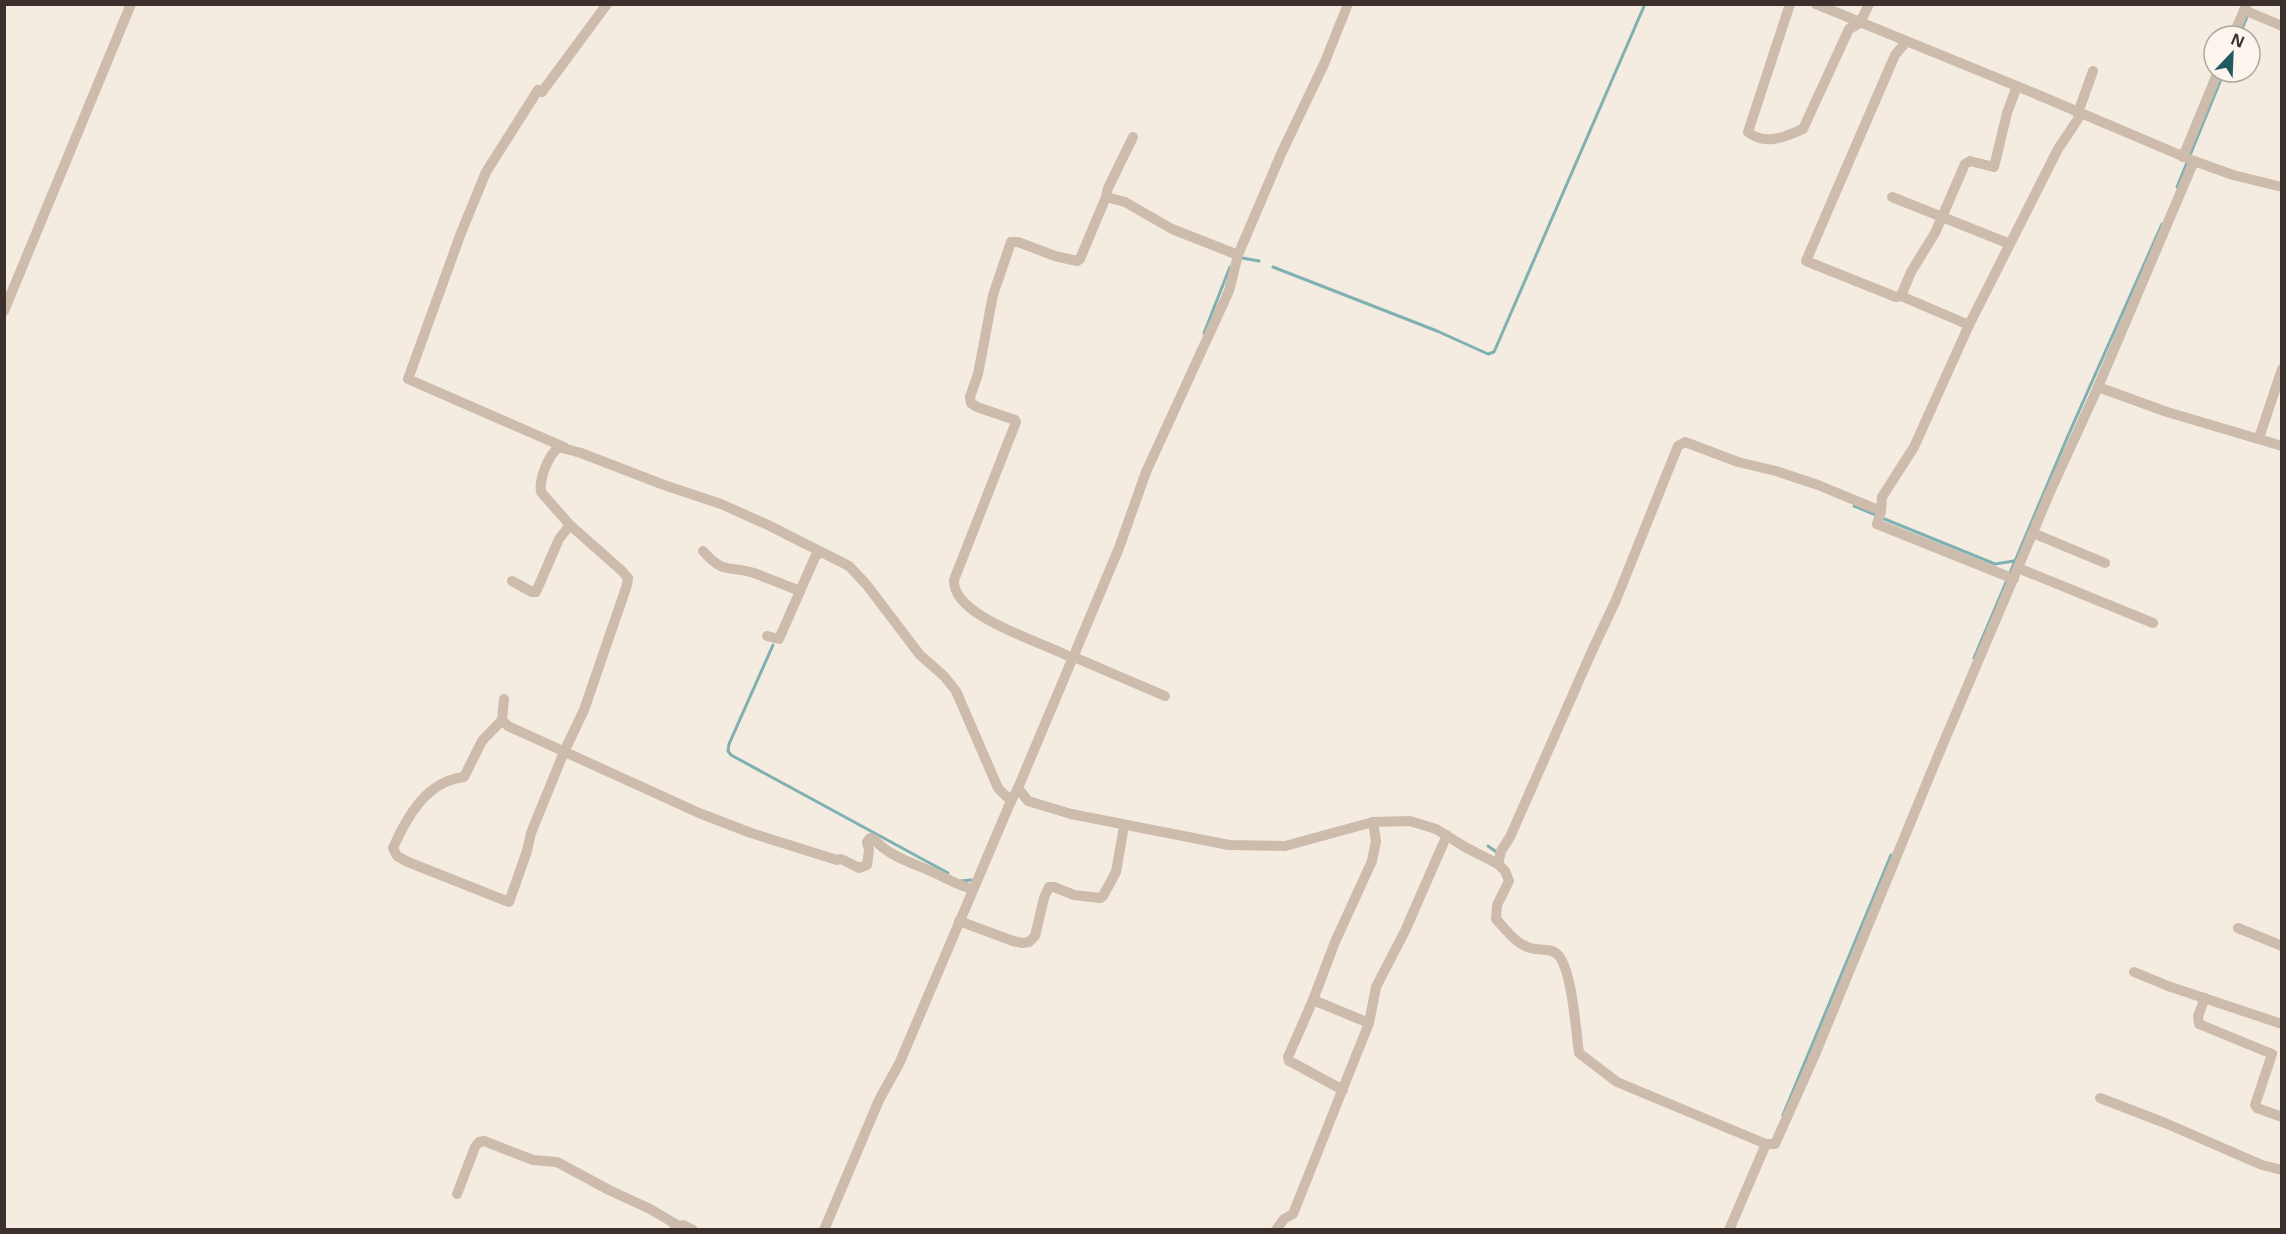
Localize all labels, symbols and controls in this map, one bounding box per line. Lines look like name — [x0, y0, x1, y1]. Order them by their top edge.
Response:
north arrow — [2202, 24, 2262, 84]
text: N — [2228, 28, 2248, 53]

